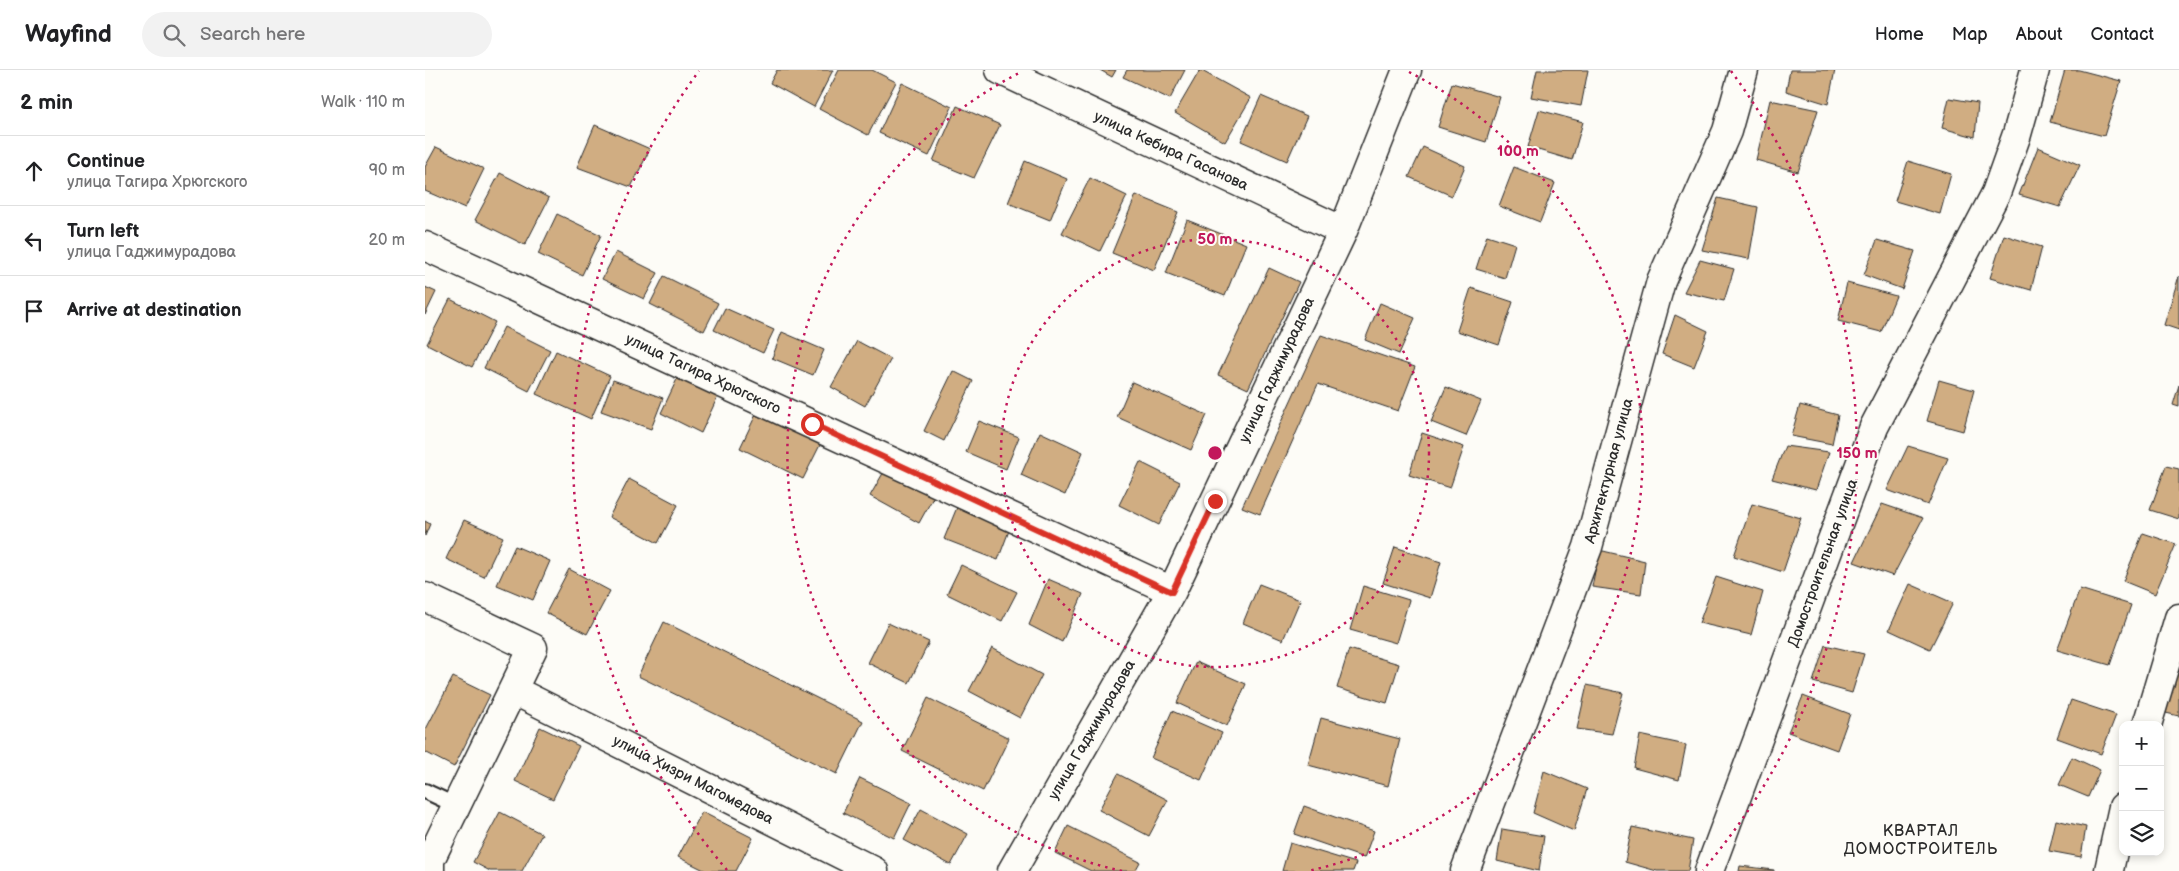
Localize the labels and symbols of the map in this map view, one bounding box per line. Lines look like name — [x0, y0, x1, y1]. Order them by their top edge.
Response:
street label: улица Кебира Гасанова — [1091, 107, 1251, 195]
text: 100 m — [1497, 142, 1539, 161]
text: 50 m — [1198, 230, 1233, 249]
street label: улица Гаджимурадова — [1235, 294, 1319, 446]
street label: улица Тагира Хрюгского — [622, 330, 784, 418]
street label: Архитектурная улица — [1580, 396, 1638, 547]
route start — [801, 413, 824, 436]
centre of rings — [1206, 444, 1224, 462]
text: 150 m — [1836, 444, 1878, 463]
street label: Домостроительная улица — [1784, 476, 1862, 650]
route end — [1204, 490, 1227, 513]
street label: улица Гаджимурадова — [1044, 657, 1140, 803]
street label: улица Хизри Магомедова — [610, 731, 777, 829]
district label: КВАРТАЛ ДОМОСТРОИТЕЛЬ — [1844, 822, 1998, 859]

